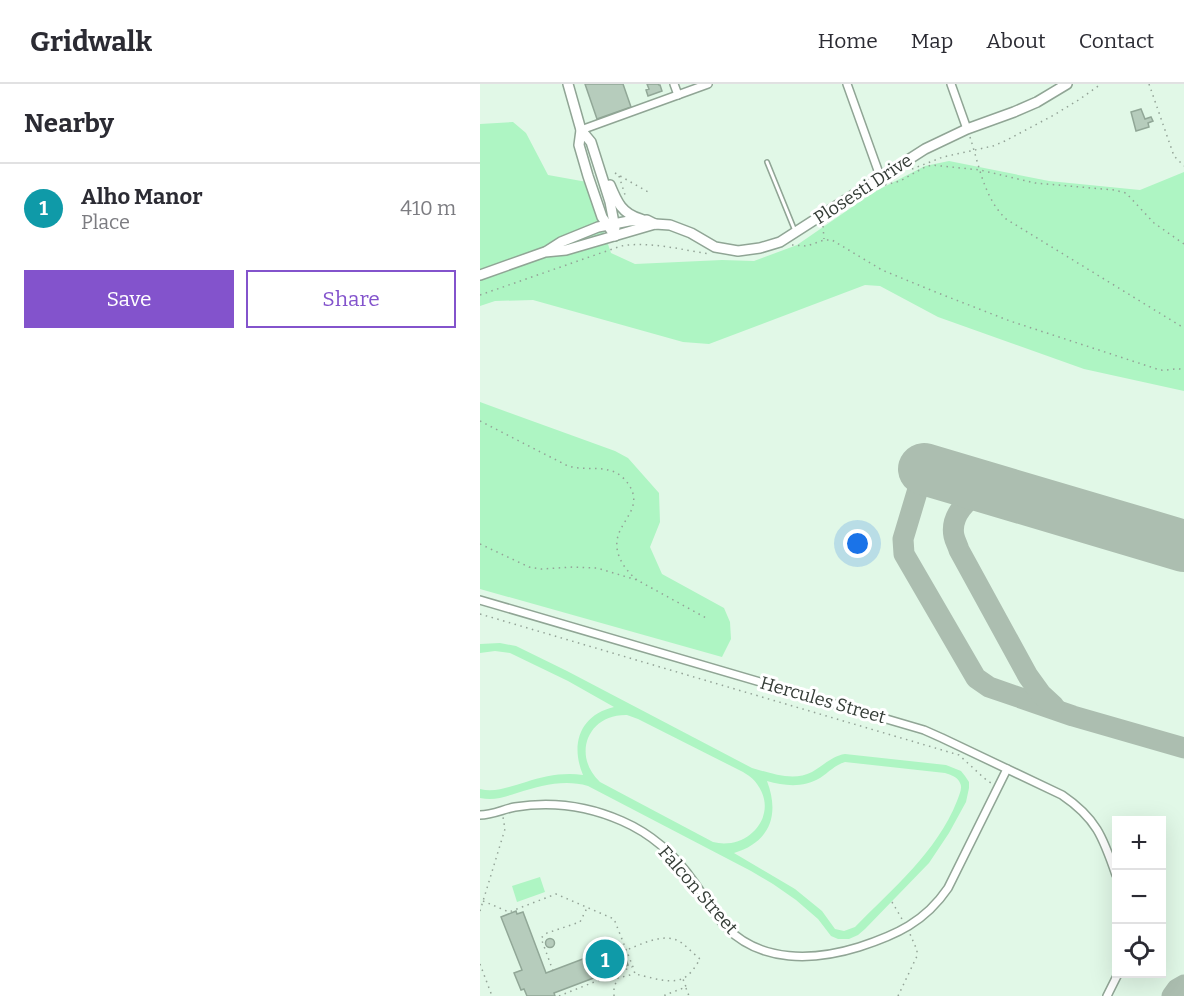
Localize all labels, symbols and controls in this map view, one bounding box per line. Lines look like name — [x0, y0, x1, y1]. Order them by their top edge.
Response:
text: Gridwalk — [30, 25, 152, 58]
text: Home — [818, 28, 878, 54]
text: Map — [911, 28, 953, 54]
text: About — [986, 28, 1046, 54]
text: Contact — [1079, 28, 1154, 54]
text: Nearby — [24, 108, 114, 139]
street label: Plosesti Drive — [810, 149, 916, 229]
text: Alho Manor — [81, 183, 203, 210]
text: 1 — [39, 196, 48, 220]
text: 410 m — [400, 196, 456, 220]
text: Place — [81, 210, 130, 234]
button: Save — [24, 270, 234, 328]
button: Share — [246, 270, 456, 328]
your location — [843, 529, 872, 558]
street label: Hercules Street — [758, 672, 889, 729]
map controls — [1112, 816, 1166, 978]
button: + — [1112, 816, 1166, 870]
street label: Falcon Street — [654, 841, 743, 939]
button: − — [1112, 870, 1166, 924]
button: locate — [1112, 924, 1166, 978]
pin: 1 — [586, 936, 624, 982]

